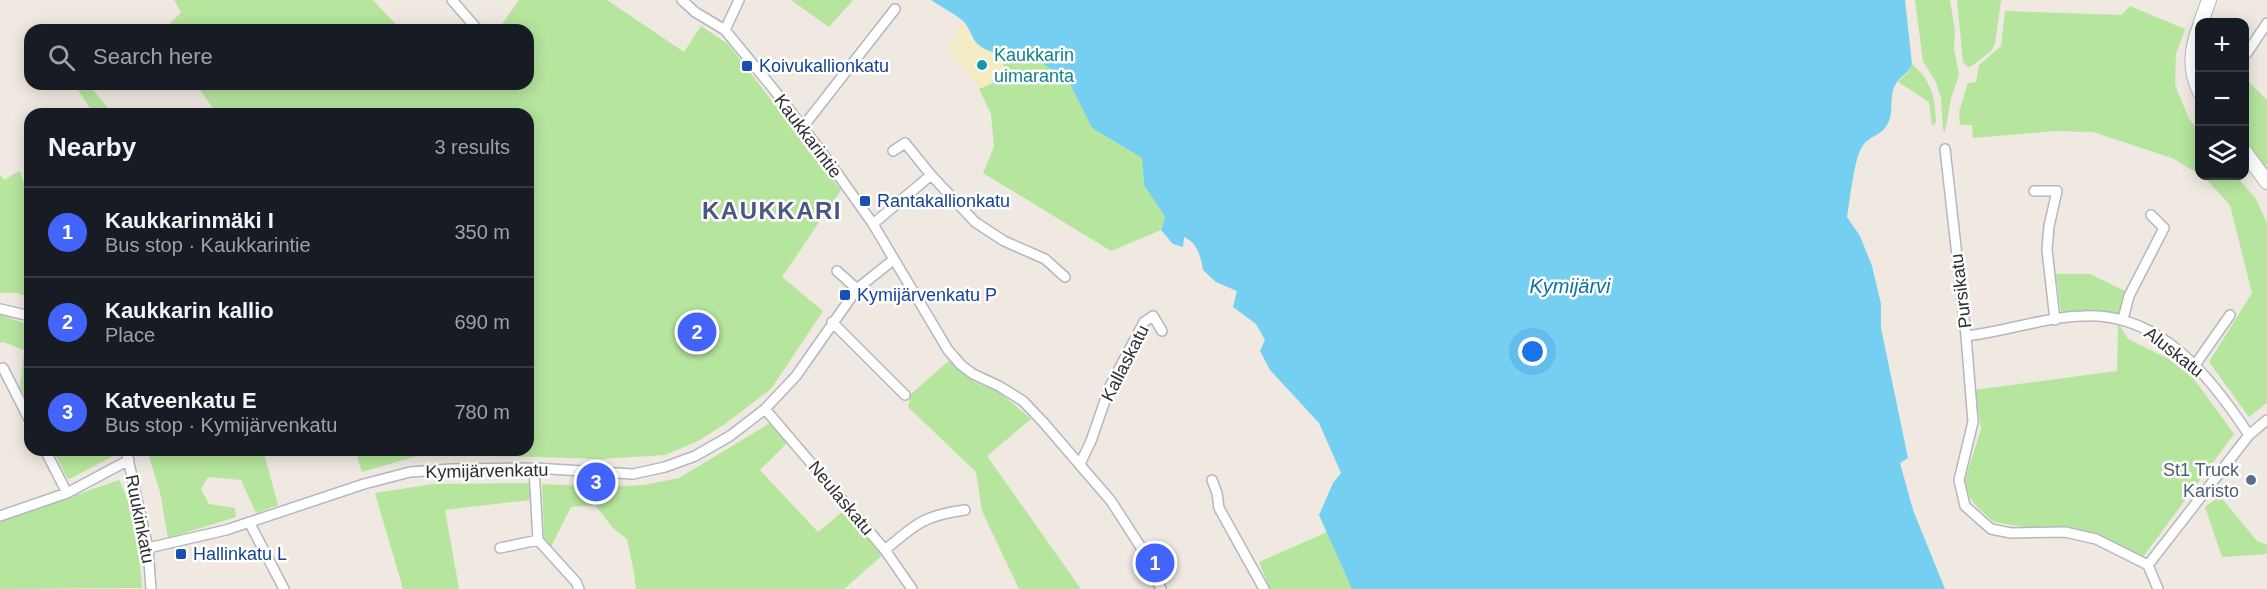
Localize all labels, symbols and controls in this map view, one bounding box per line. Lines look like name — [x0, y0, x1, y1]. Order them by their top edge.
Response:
map controls — [2195, 18, 2249, 180]
button: + — [2195, 18, 2249, 72]
search box — [24, 24, 534, 90]
icon: search — [45, 41, 78, 74]
text: Search here — [93, 44, 213, 69]
place label: Kaukkarin uimaranta — [994, 45, 1075, 86]
place label: Koivukallionkatu — [759, 56, 889, 76]
marker: Kaukkarin uimaranta — [975, 58, 989, 72]
marker: Koivukallionkatu — [740, 59, 754, 73]
button: − — [2195, 72, 2249, 126]
street label: Kaukkarintie — [770, 90, 846, 182]
button: layers — [2195, 126, 2249, 180]
text: Nearby — [48, 132, 136, 162]
text: 3 results — [434, 136, 510, 158]
place label: Rantakallionkatu — [877, 191, 1010, 211]
marker: Rantakallionkatu — [858, 194, 872, 208]
district label: KAUKKARI — [702, 197, 842, 224]
text: Kaukkarinmäki I — [105, 208, 274, 233]
text: 1 — [62, 221, 73, 243]
text: 350 m — [454, 221, 510, 243]
text: Bus stop · Kaukkarintie — [105, 234, 311, 256]
street label: Pursikatu — [1947, 253, 1975, 329]
water label: Kymijärvi — [1529, 275, 1611, 297]
place label: Kymijärvenkatu P — [857, 285, 997, 305]
marker: Kymijärvenkatu P — [838, 288, 852, 302]
text: Kaukkarin kallio — [105, 298, 274, 323]
pin: 2 — [678, 310, 716, 354]
text: 2 — [62, 311, 73, 333]
text: 690 m — [454, 311, 510, 333]
street label: Kallaskatu — [1097, 321, 1153, 405]
street label: Aluskatu — [2141, 323, 2207, 381]
text: Place — [105, 324, 155, 346]
your location — [1518, 337, 1547, 366]
text: Katveenkatu E — [105, 388, 257, 413]
text: 3 — [62, 401, 73, 423]
text: 780 m — [454, 401, 510, 423]
text: Bus stop · Kymijärvenkatu — [105, 414, 337, 436]
street label: Neulaskatu — [804, 457, 878, 539]
street label: Kymijärvenkatu — [425, 460, 549, 482]
pin: 3 — [576, 460, 616, 504]
place label: St1 Truck Karisto — [2163, 460, 2240, 501]
street label: Ruukinkatu — [122, 473, 158, 565]
marker: St1 Truck Karisto — [2244, 473, 2258, 487]
pin: 1 — [1136, 540, 1174, 586]
place label: Hallinkatu L — [193, 544, 287, 564]
marker: Hallinkatu L — [174, 547, 188, 561]

